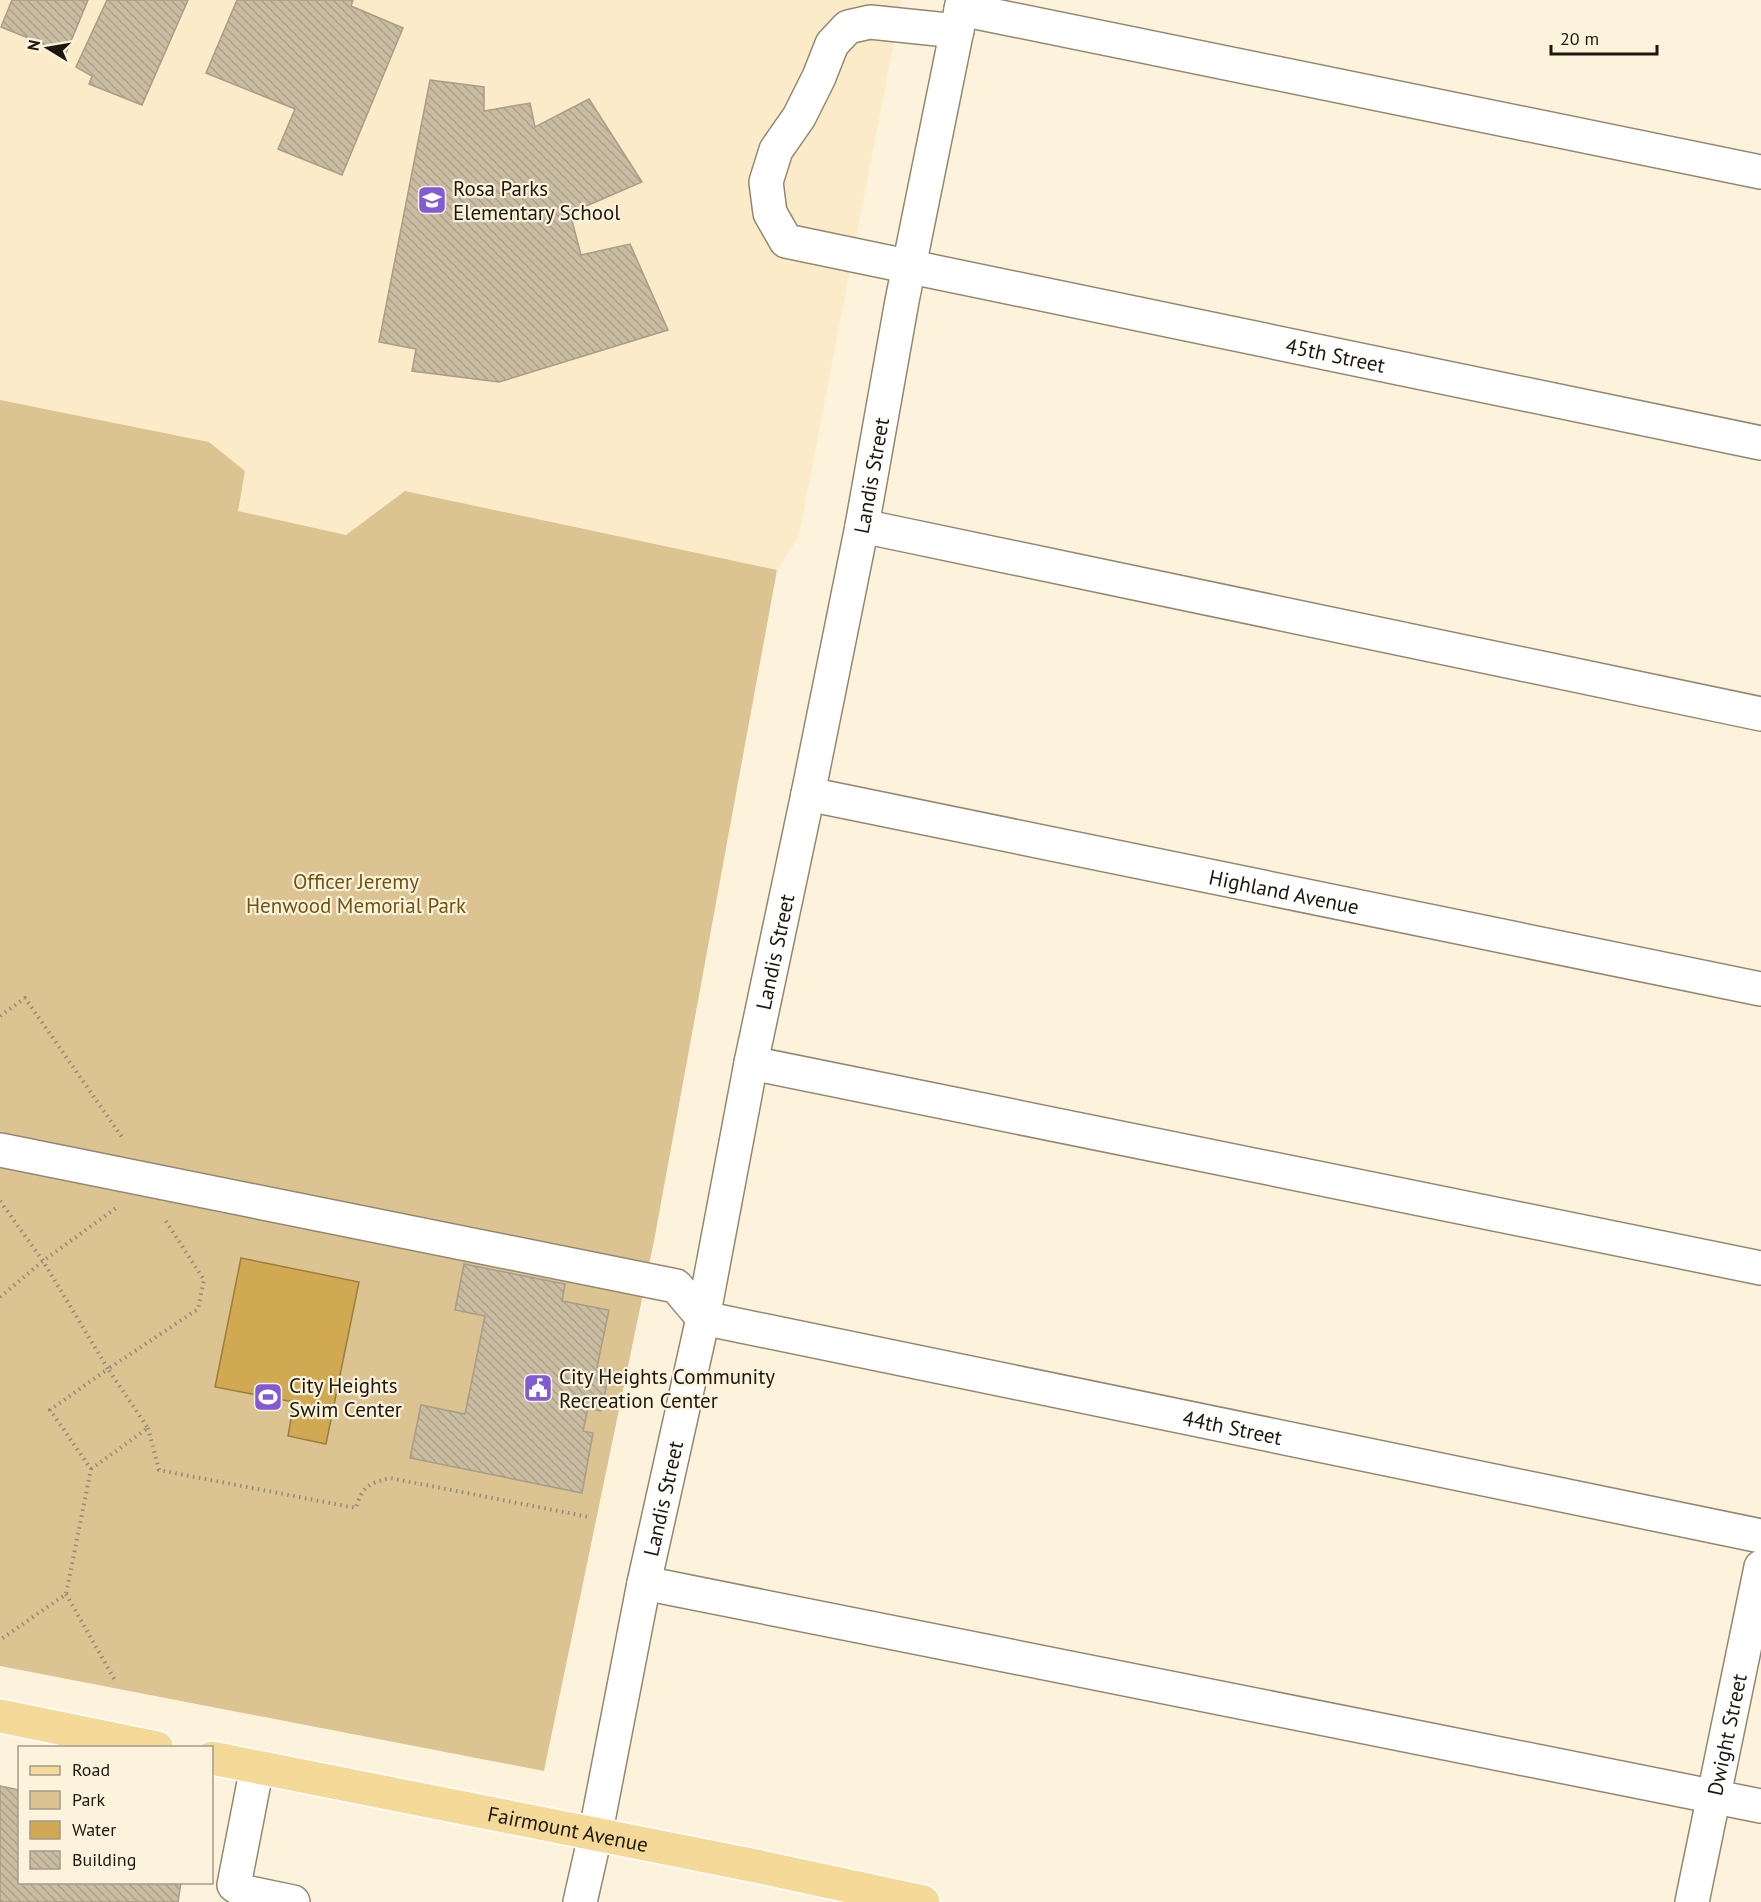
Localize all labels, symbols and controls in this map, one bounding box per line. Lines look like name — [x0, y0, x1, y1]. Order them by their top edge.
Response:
north arrow — [18, 18, 78, 78]
scale bar — [1551, 18, 1658, 56]
text: 20 m — [1560, 27, 1599, 50]
text: N — [22, 38, 44, 52]
place label: Rosa Parks Elementary School — [453, 175, 620, 226]
school or university icon: Rosa Parks Elementary School — [416, 184, 448, 216]
street label: 45th Street — [1283, 331, 1388, 378]
street label: Landis Street — [847, 415, 895, 536]
street label: Highland Avenue — [1207, 863, 1362, 920]
park label: Officer Jeremy Henwood Memorial Park — [246, 868, 466, 919]
street label: Landis Street — [749, 892, 800, 1012]
place label: City Heights Community Recreation Center — [559, 1363, 775, 1414]
place label: City Heights Swim Center — [289, 1372, 402, 1423]
public building icon: City Heights Community Recreation Center — [522, 1372, 554, 1404]
sports icon: City Heights Swim Center — [252, 1381, 284, 1413]
street label: 44th Street — [1180, 1404, 1285, 1450]
street label: Landis Street — [637, 1438, 689, 1559]
street label: Dwight Street — [1701, 1671, 1752, 1798]
legend — [18, 1746, 213, 1884]
text: Road — [72, 1758, 110, 1781]
text: Park — [72, 1788, 105, 1811]
street label: Fairmount Avenue — [486, 1800, 651, 1858]
text: Water — [72, 1818, 116, 1841]
text: Building — [72, 1848, 136, 1871]

